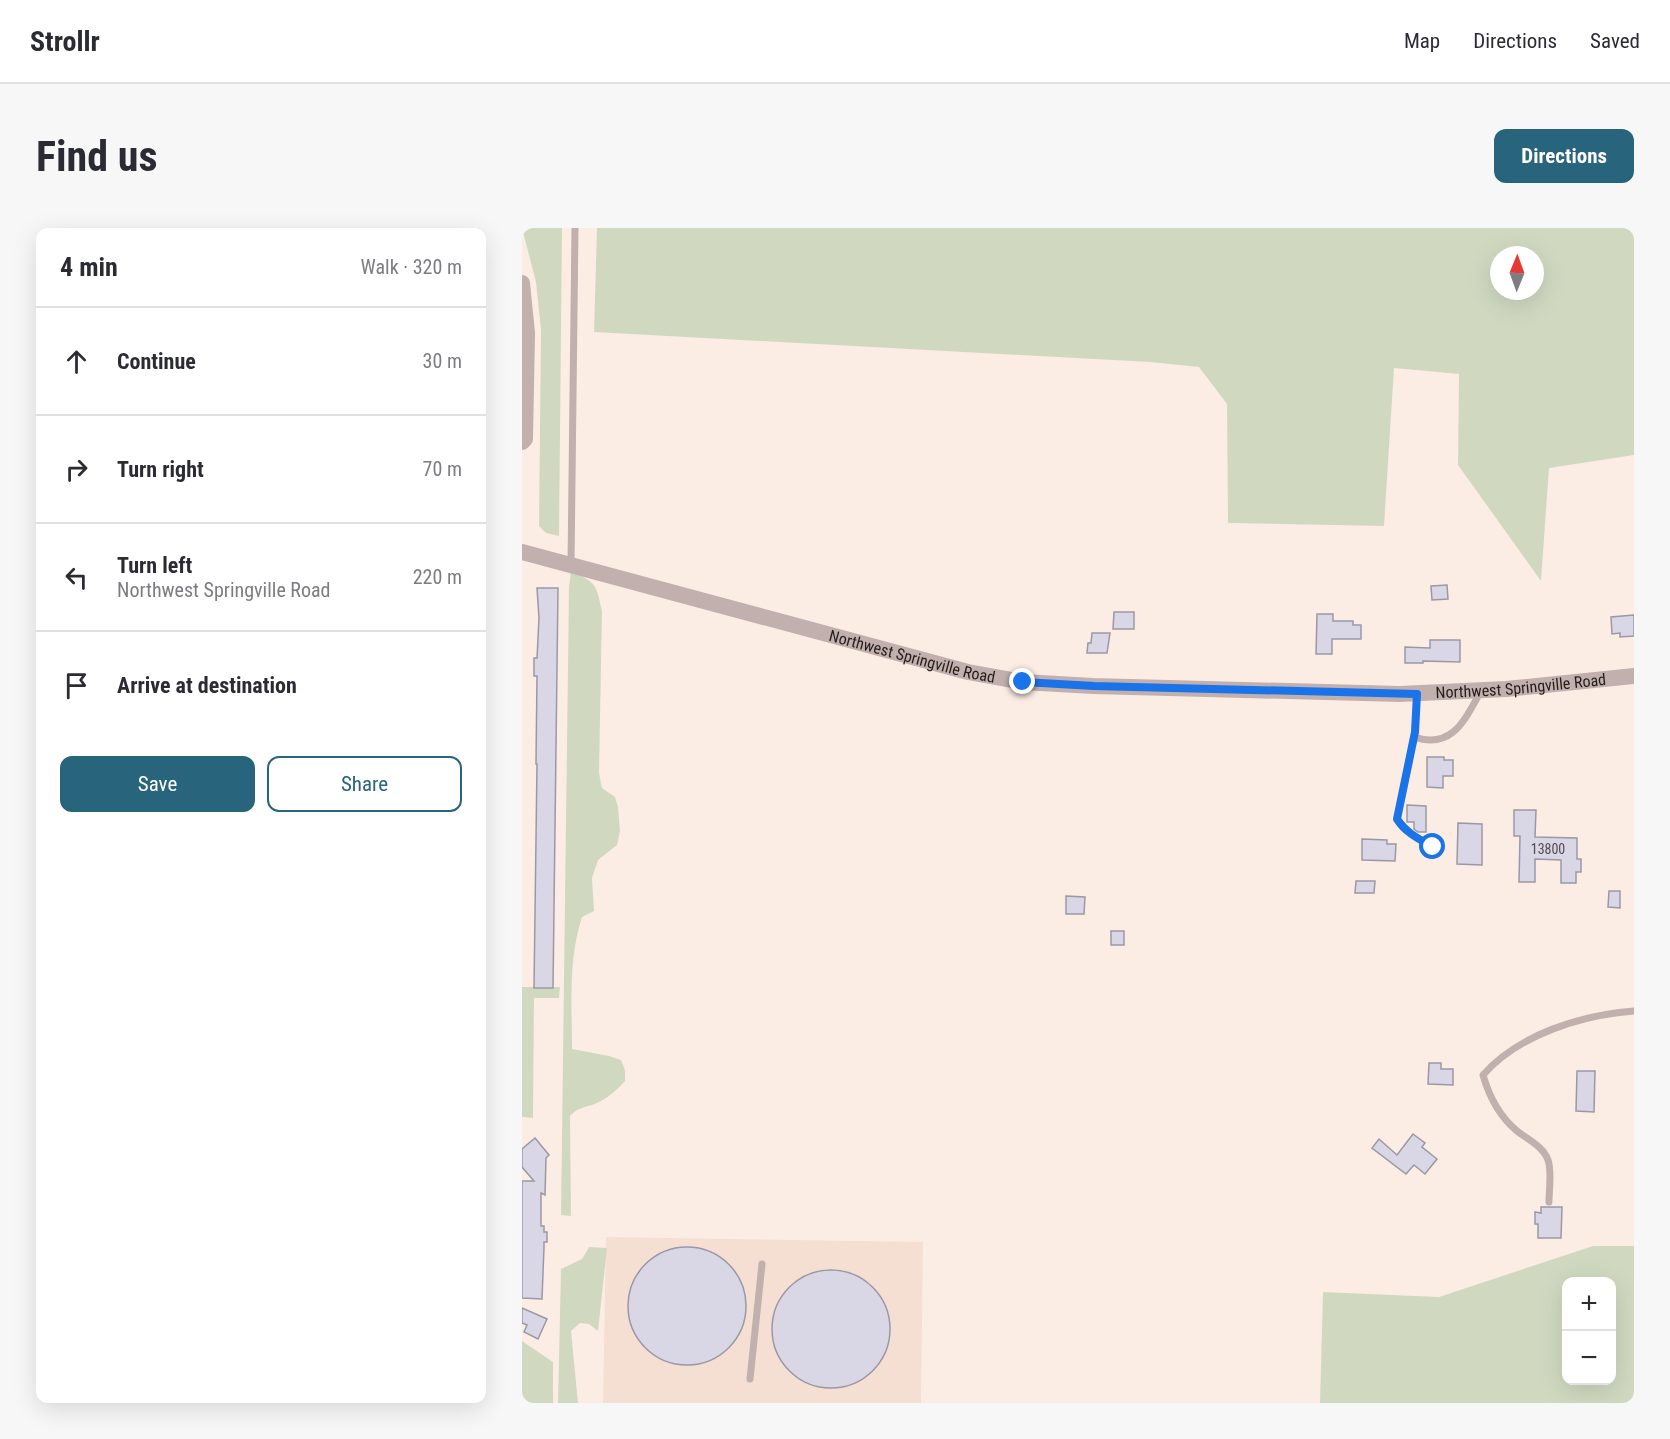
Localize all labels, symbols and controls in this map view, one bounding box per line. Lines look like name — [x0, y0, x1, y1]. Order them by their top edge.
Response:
text: Strollr — [30, 25, 100, 58]
text: Map — [1404, 29, 1440, 53]
text: Directions — [1473, 29, 1557, 53]
text: Saved — [1590, 29, 1640, 53]
button: Directions — [1494, 129, 1634, 183]
text: Find us — [36, 132, 157, 181]
north arrow — [1490, 246, 1544, 300]
text: 4 min — [60, 252, 118, 282]
text: Walk · 320 m — [361, 255, 462, 279]
icon: ahead — [60, 345, 93, 378]
text: Continue — [117, 349, 196, 374]
text: 30 m — [423, 349, 462, 373]
icon: right — [60, 453, 93, 486]
text: Turn right — [117, 457, 204, 482]
text: 70 m — [423, 457, 462, 481]
text: Turn left — [117, 553, 192, 578]
icon: left — [60, 561, 93, 594]
text: 220 m — [413, 565, 462, 589]
text: Northwest Springville Road — [117, 578, 331, 602]
street label: Northwest Springville Road — [827, 626, 997, 686]
route end — [1009, 668, 1035, 694]
icon: arrive — [60, 669, 93, 702]
street label: Northwest Springville Road — [1435, 669, 1607, 702]
text: Arrive at destination — [117, 673, 297, 698]
button: Save — [60, 756, 255, 812]
button: Share — [267, 756, 462, 812]
route start — [1419, 833, 1445, 859]
house number: 13800 — [1531, 841, 1565, 857]
map controls — [1562, 1277, 1616, 1385]
button: + — [1562, 1277, 1616, 1331]
button: − — [1562, 1331, 1616, 1385]

